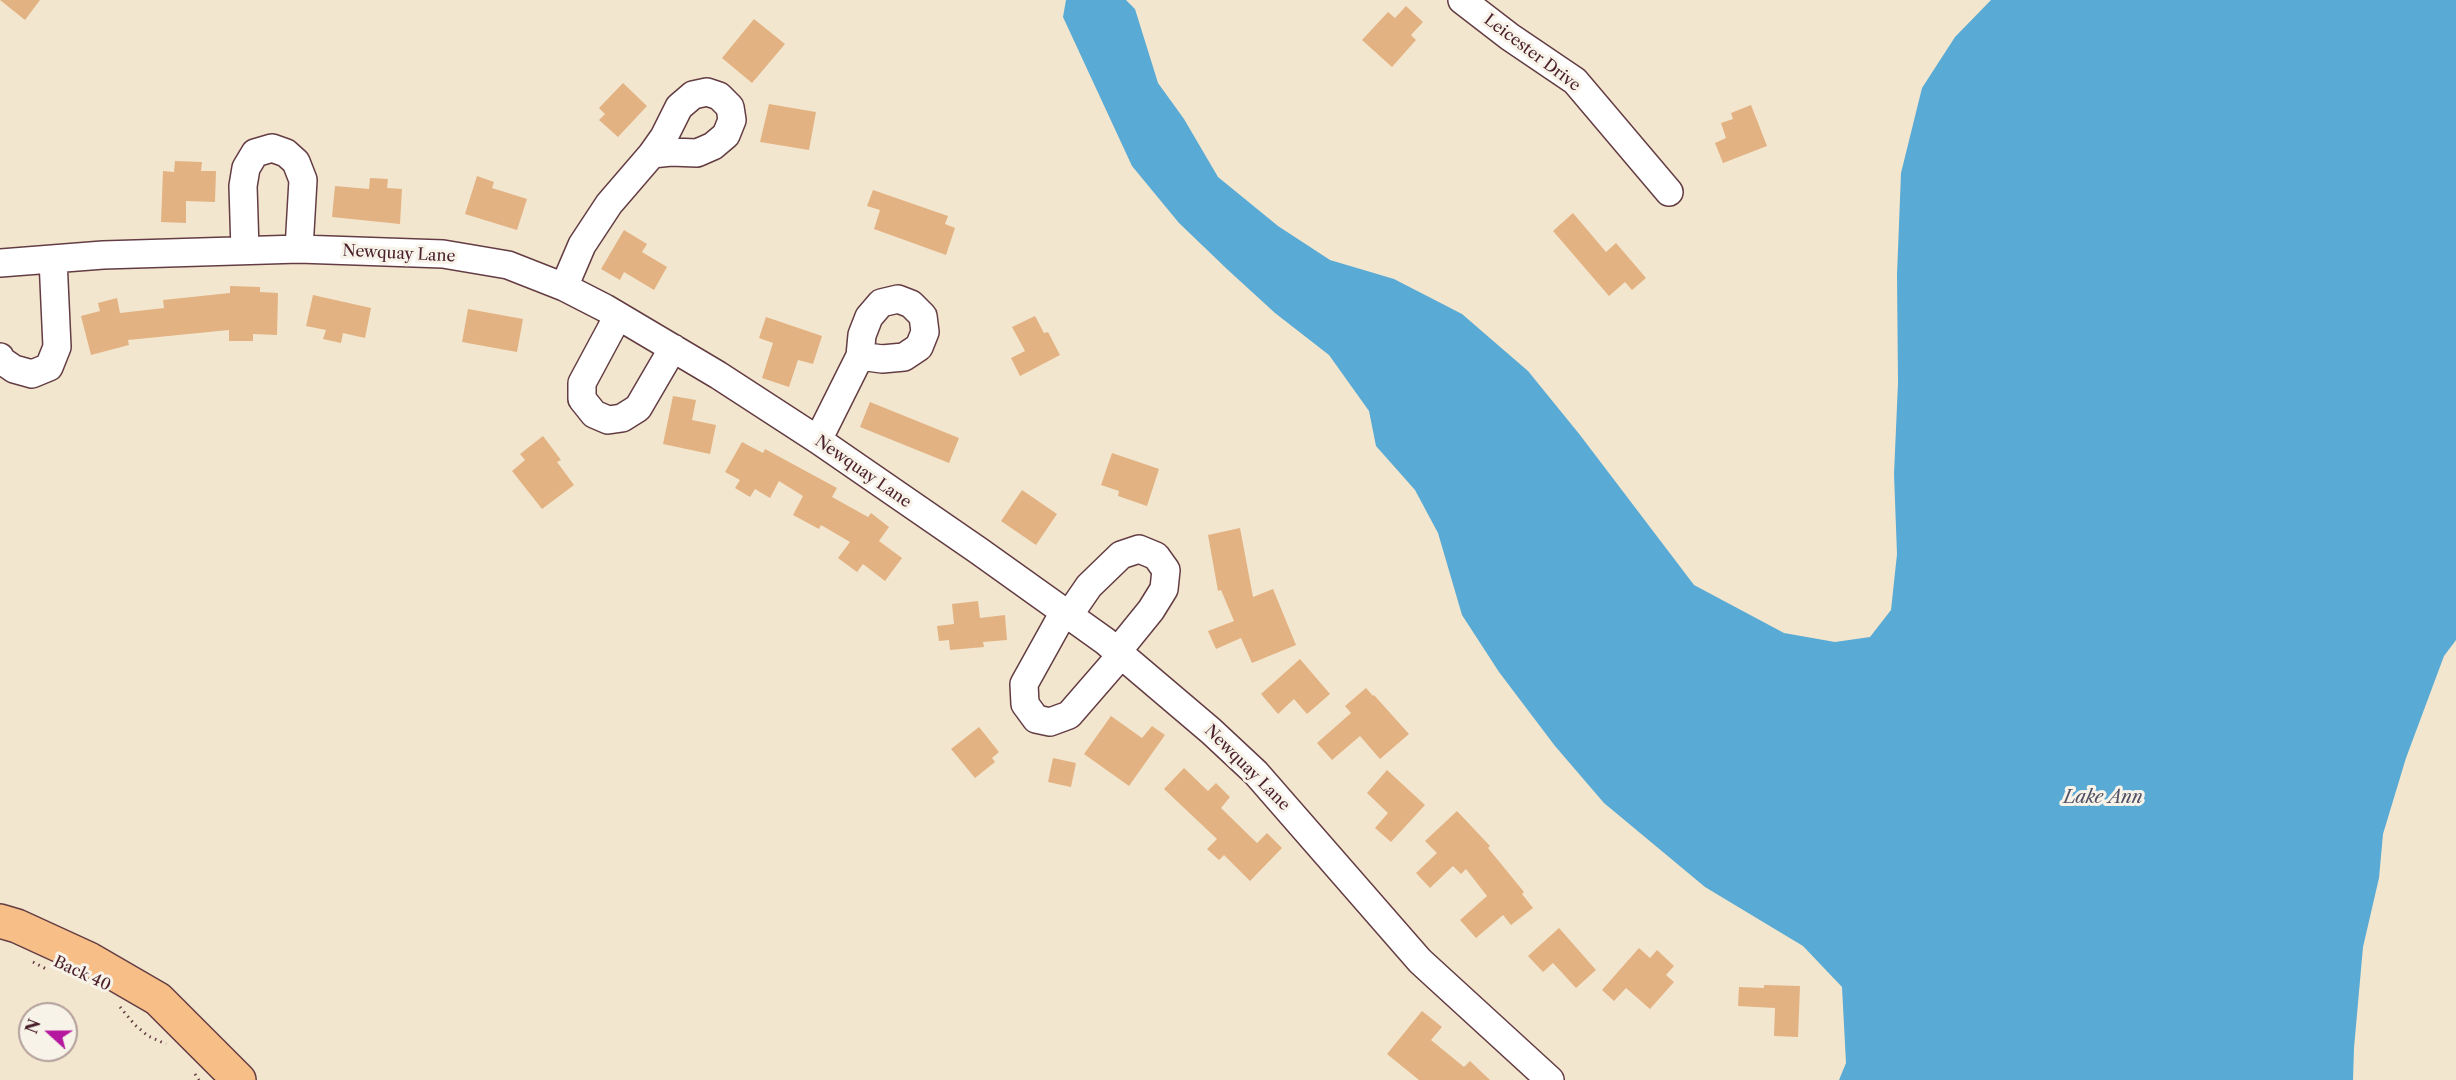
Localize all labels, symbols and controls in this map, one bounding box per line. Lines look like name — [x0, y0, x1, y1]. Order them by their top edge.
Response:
street label: Leicester Drive — [1480, 11, 1584, 95]
street label: Newquay Lane — [342, 241, 456, 267]
street label: Newquay Lane — [811, 432, 915, 512]
street label: Newquay Lane — [1200, 721, 1294, 815]
water label: Lake Ann — [2063, 787, 2143, 809]
street label: Back 40 — [50, 952, 114, 996]
north arrow — [18, 1002, 78, 1062]
text: N — [21, 1016, 45, 1036]

